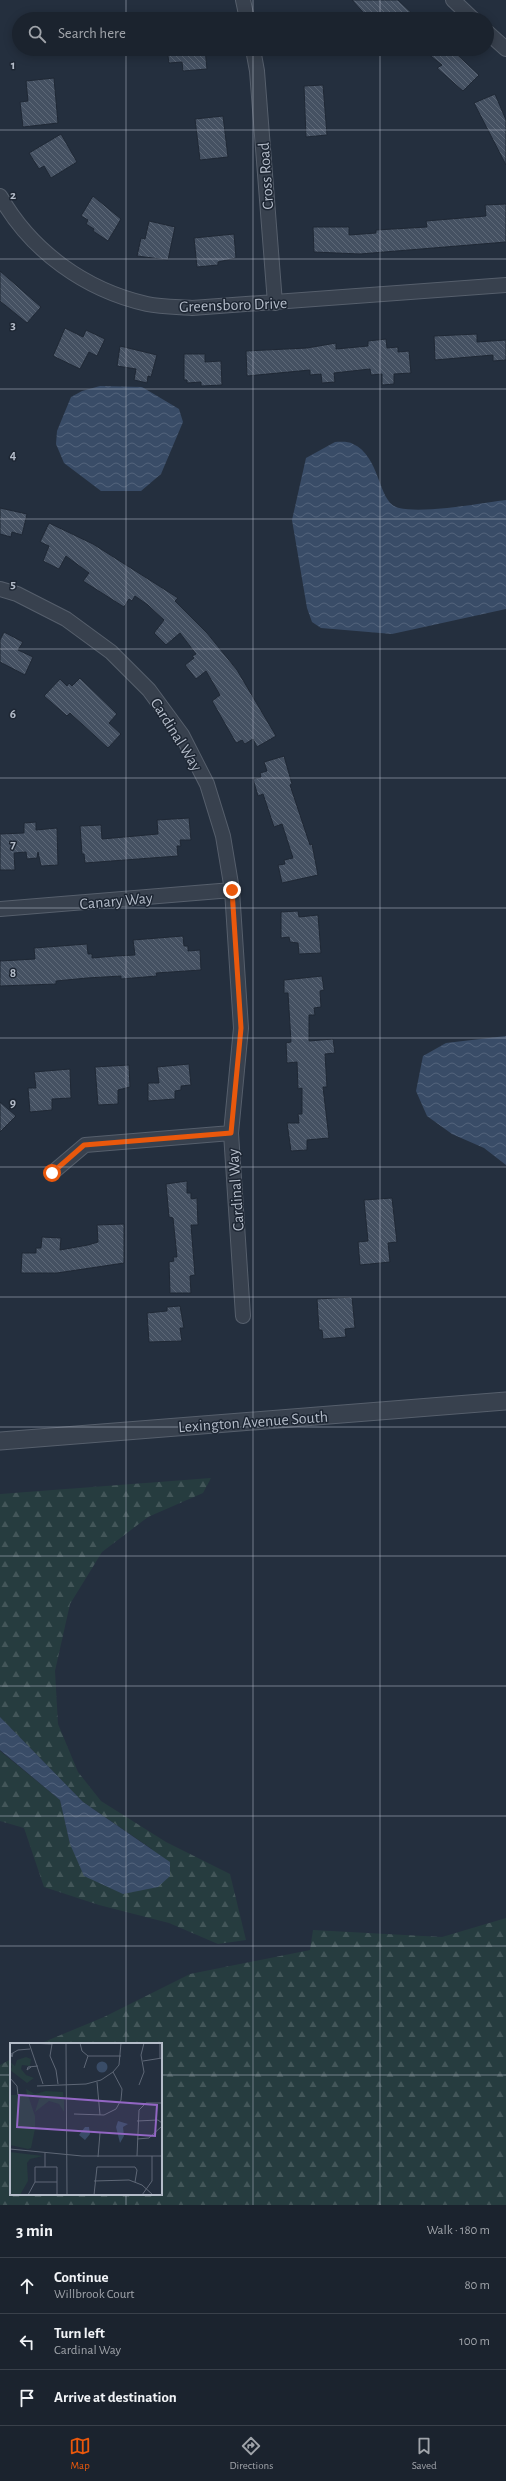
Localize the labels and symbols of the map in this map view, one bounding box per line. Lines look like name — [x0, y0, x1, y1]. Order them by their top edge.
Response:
text: 1 — [11, 59, 15, 72]
street label: Cross Road — [256, 142, 276, 210]
text: 2 — [10, 189, 16, 202]
street label: Greensboro Drive — [179, 295, 287, 315]
text: 3 — [10, 319, 16, 332]
text: 4 — [10, 449, 17, 462]
text: 5 — [10, 578, 16, 591]
street label: Cardinal Way — [147, 695, 205, 774]
text: 6 — [10, 708, 16, 721]
text: 7 — [10, 838, 16, 851]
route end — [223, 881, 241, 899]
street label: Canary Way — [79, 890, 154, 913]
text: 8 — [10, 967, 16, 980]
text: 9 — [10, 1097, 16, 1110]
street label: Cardinal Way — [225, 1148, 248, 1232]
route start — [43, 1164, 61, 1182]
street label: Lexington Avenue South — [178, 1409, 329, 1435]
inset map — [10, 2043, 162, 2195]

